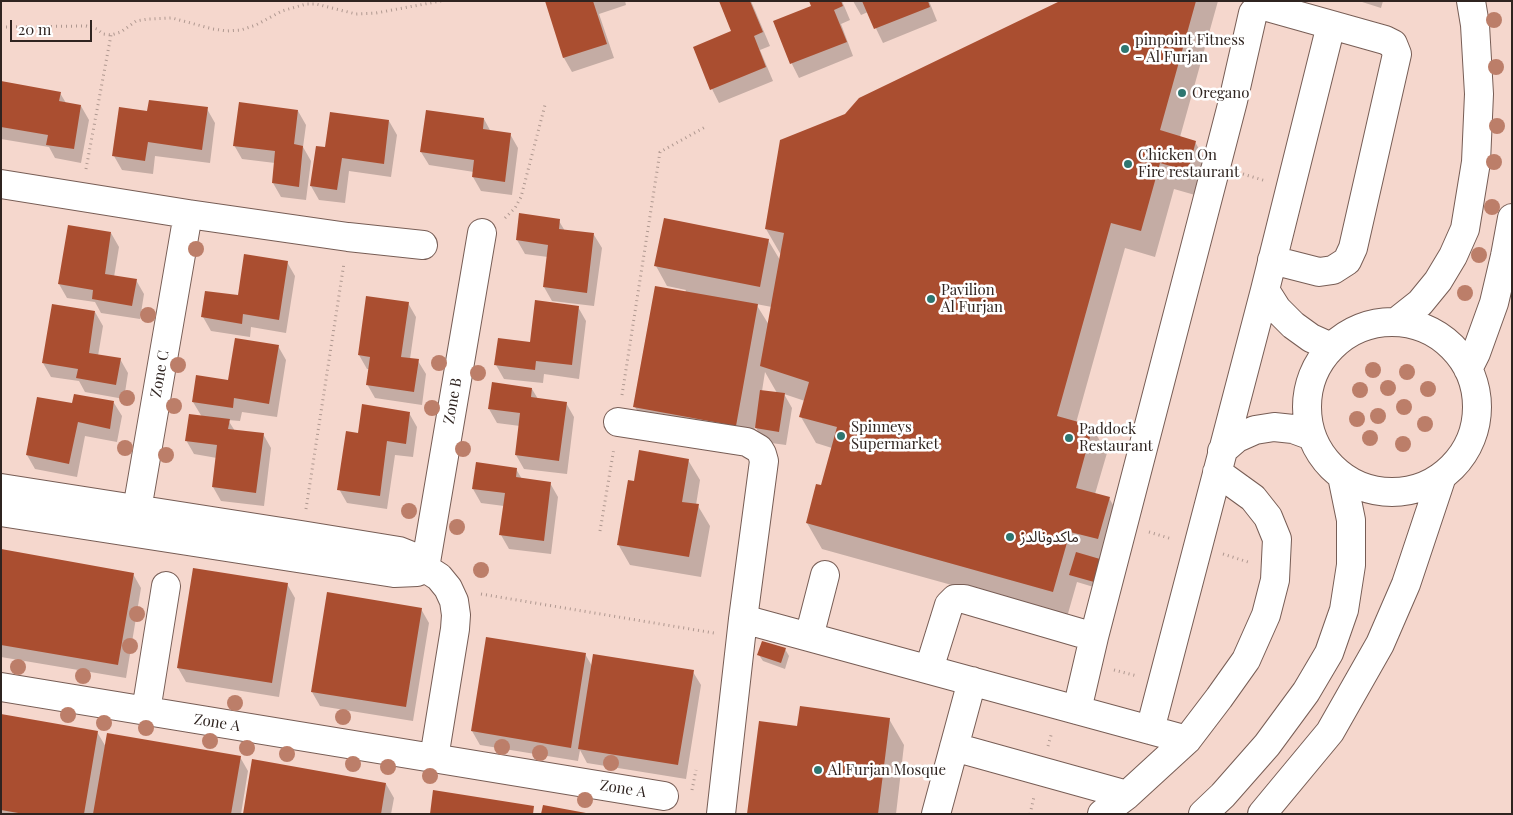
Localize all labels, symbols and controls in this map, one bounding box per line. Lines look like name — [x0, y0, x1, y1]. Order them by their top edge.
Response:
scale bar — [12, 10, 95, 42]
text: 20 m — [18, 19, 51, 39]
place label: pinpoint Fitness - Al Furjan — [1135, 31, 1245, 66]
marker: pinpoint Fitness - Al Furjan — [1119, 43, 1131, 55]
place label: Oregano — [1192, 84, 1249, 102]
marker: Oregano — [1176, 87, 1188, 99]
place label: Chicken On Fire restaurant — [1138, 146, 1239, 181]
marker: Chicken On Fire restaurant — [1122, 158, 1134, 170]
place label: Pavilion Al Furjan — [941, 281, 1003, 316]
marker: Pavilion Al Furjan — [925, 293, 937, 305]
street label: Zone C — [147, 349, 173, 399]
street label: Zone B — [440, 376, 466, 426]
place label: Spinneys Supermarket — [851, 418, 939, 453]
place label: Paddock Restaurant — [1079, 420, 1153, 455]
marker: Spinneys Supermarket — [835, 430, 847, 442]
marker: Paddock Restaurant — [1063, 432, 1075, 444]
place label: ماكدونالدز — [1020, 528, 1079, 546]
marker: ماكدونالدز — [1004, 531, 1016, 543]
street label: Zone A — [192, 710, 242, 736]
place label: Al Furjan Mosque — [828, 761, 946, 779]
marker: Al Furjan Mosque — [812, 764, 824, 776]
street label: Zone A — [598, 776, 648, 802]

